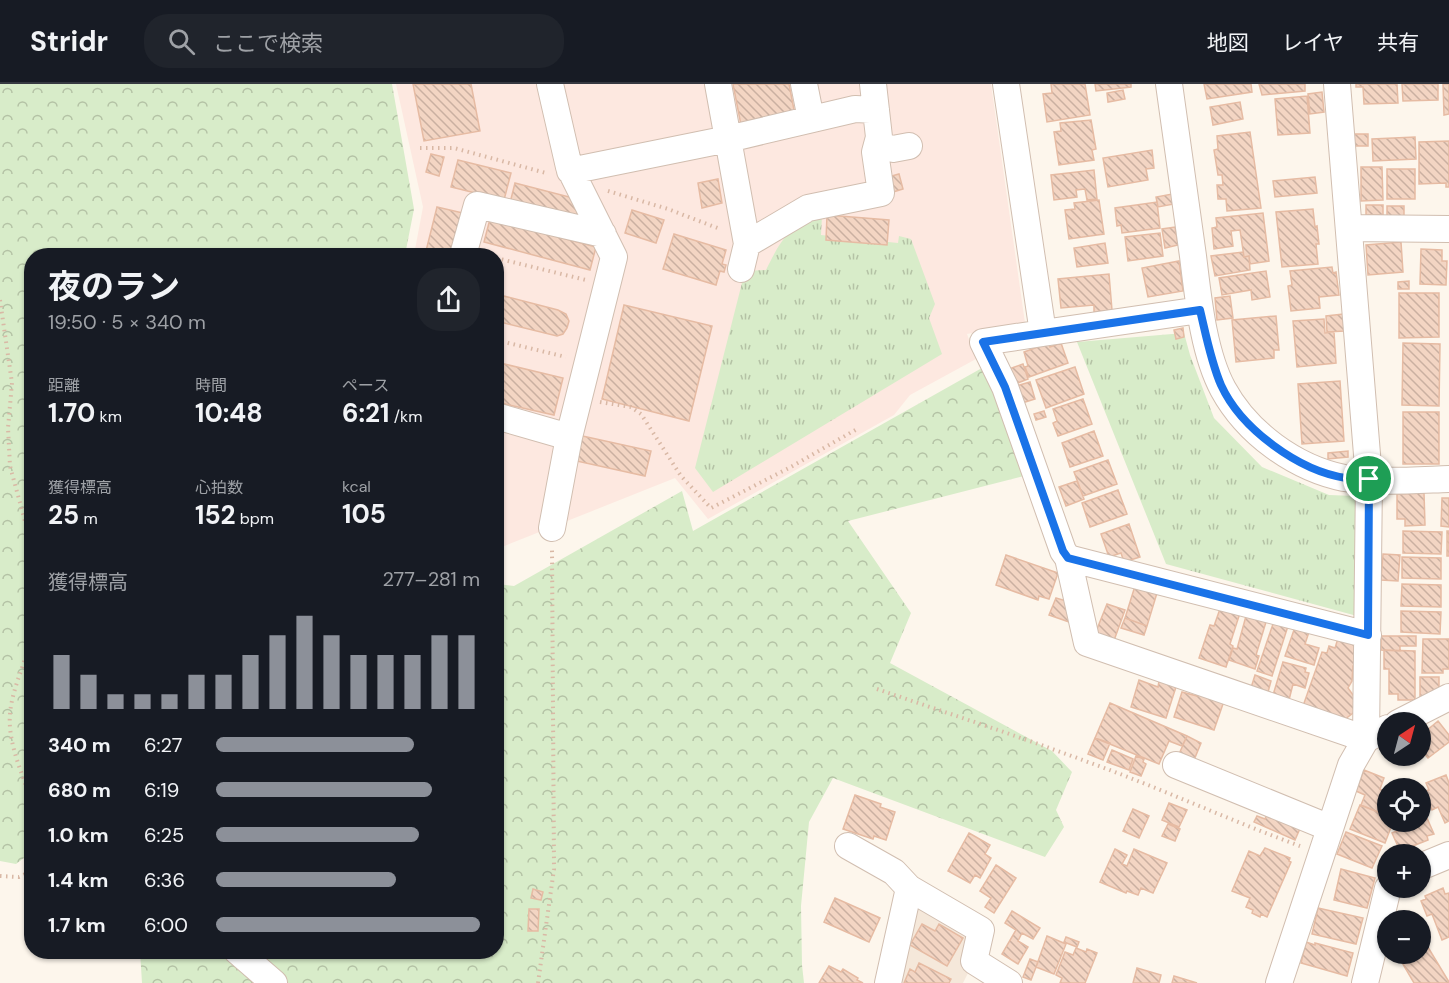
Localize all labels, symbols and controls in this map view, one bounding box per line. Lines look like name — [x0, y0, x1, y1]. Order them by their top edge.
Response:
search box — [144, 14, 564, 68]
text: Stridr — [30, 23, 108, 60]
icon: search — [165, 25, 198, 58]
text: ここで検索 — [213, 29, 323, 58]
text: 地図 — [1207, 29, 1249, 57]
text: レイヤ — [1282, 29, 1344, 57]
text: 共有 — [1377, 29, 1419, 57]
text: 夜のラン — [48, 265, 180, 308]
button: share — [417, 268, 480, 331]
text: 19:50 · 5 × 340 m — [48, 309, 206, 335]
text: 距離 — [48, 375, 80, 396]
text: 時間 — [195, 375, 227, 396]
text: ペース — [342, 375, 389, 396]
text: 1.70 — [48, 396, 95, 430]
text: 10:48 — [195, 396, 263, 430]
text: 6:21 — [342, 396, 390, 430]
text: km — [95, 406, 122, 427]
text: /km — [390, 406, 422, 427]
pin — [1343, 453, 1394, 504]
icon: arrive — [1352, 462, 1385, 495]
text: kcal — [342, 476, 371, 497]
text: 獲得標高 — [48, 477, 112, 498]
text: 心拍数 — [195, 477, 243, 498]
text: 105 — [342, 497, 386, 531]
text: 25 — [48, 498, 79, 532]
text: 152 — [195, 498, 235, 532]
text: m — [79, 508, 98, 529]
text: bpm — [235, 508, 274, 529]
text: 277–281 m — [382, 566, 480, 592]
text: 獲得標高 — [48, 569, 128, 595]
north arrow — [1377, 712, 1431, 766]
map controls — [1377, 712, 1431, 964]
text: 340 m — [48, 732, 111, 758]
text: 6:27 — [144, 732, 182, 758]
text: 680 m — [48, 777, 111, 803]
text: 6:19 — [144, 777, 179, 803]
button: locate — [1377, 778, 1431, 832]
text: 1.0 km — [48, 822, 109, 848]
text: 6:25 — [144, 822, 184, 848]
button: + — [1377, 844, 1431, 898]
text: 1.4 km — [48, 867, 108, 893]
text: 6:36 — [144, 867, 185, 893]
button: − — [1377, 910, 1431, 964]
text: 1.7 km — [48, 912, 106, 938]
text: 6:00 — [144, 912, 188, 938]

